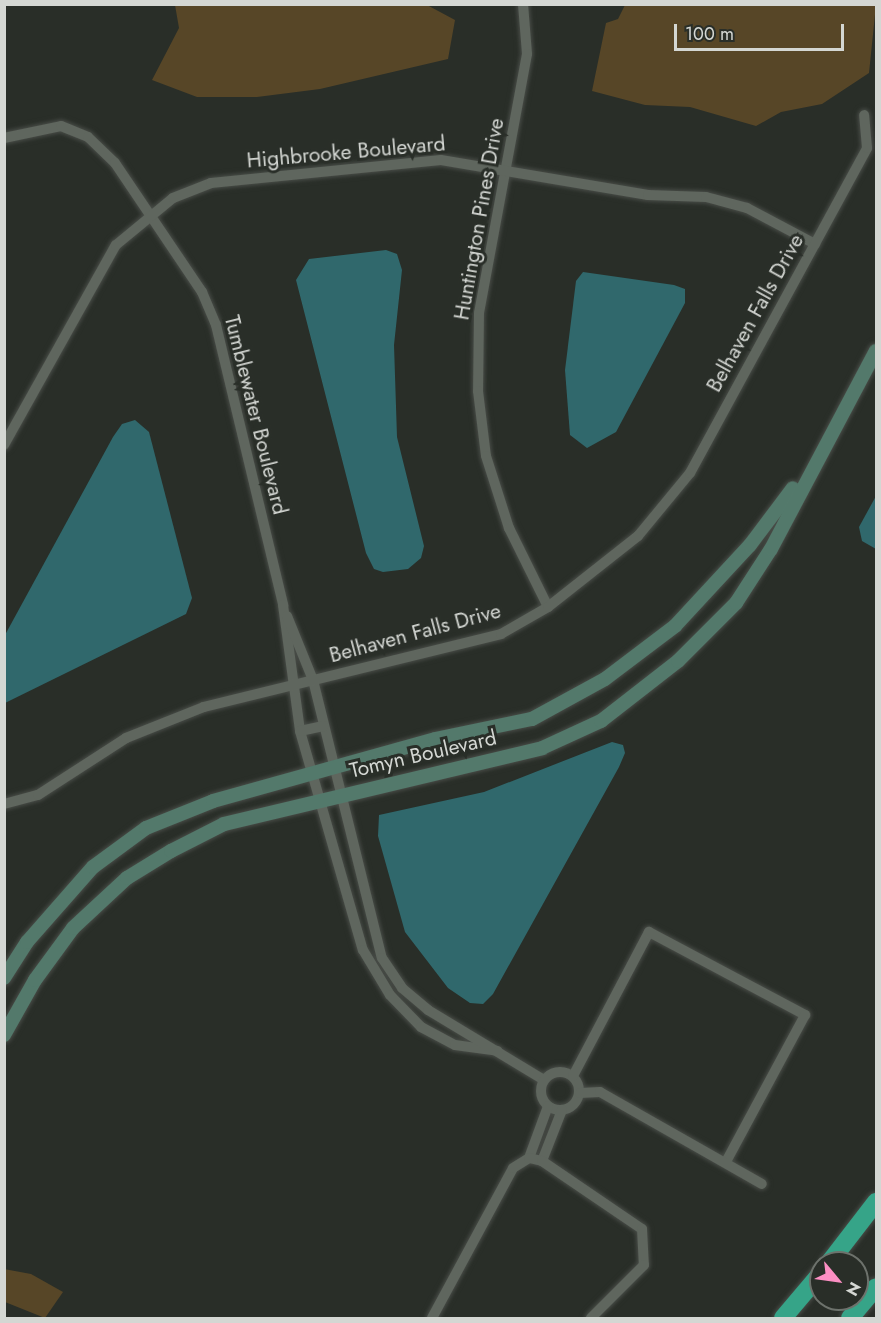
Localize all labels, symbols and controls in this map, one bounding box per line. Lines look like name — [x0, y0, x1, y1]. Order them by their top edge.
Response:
scale bar — [677, 12, 846, 50]
text: 100 m — [685, 21, 734, 47]
street label: Huntington Pines Drive — [449, 116, 509, 322]
street label: Highbrooke Boulevard — [246, 131, 446, 173]
street label: Belhaven Falls Drive — [701, 230, 809, 396]
street label: Tumblewater Boulevard — [219, 313, 293, 517]
street label: Belhaven Falls Drive — [326, 598, 504, 668]
street label: Tomyn Boulevard — [347, 725, 499, 783]
north arrow — [809, 1251, 869, 1311]
text: N — [840, 1278, 867, 1300]

